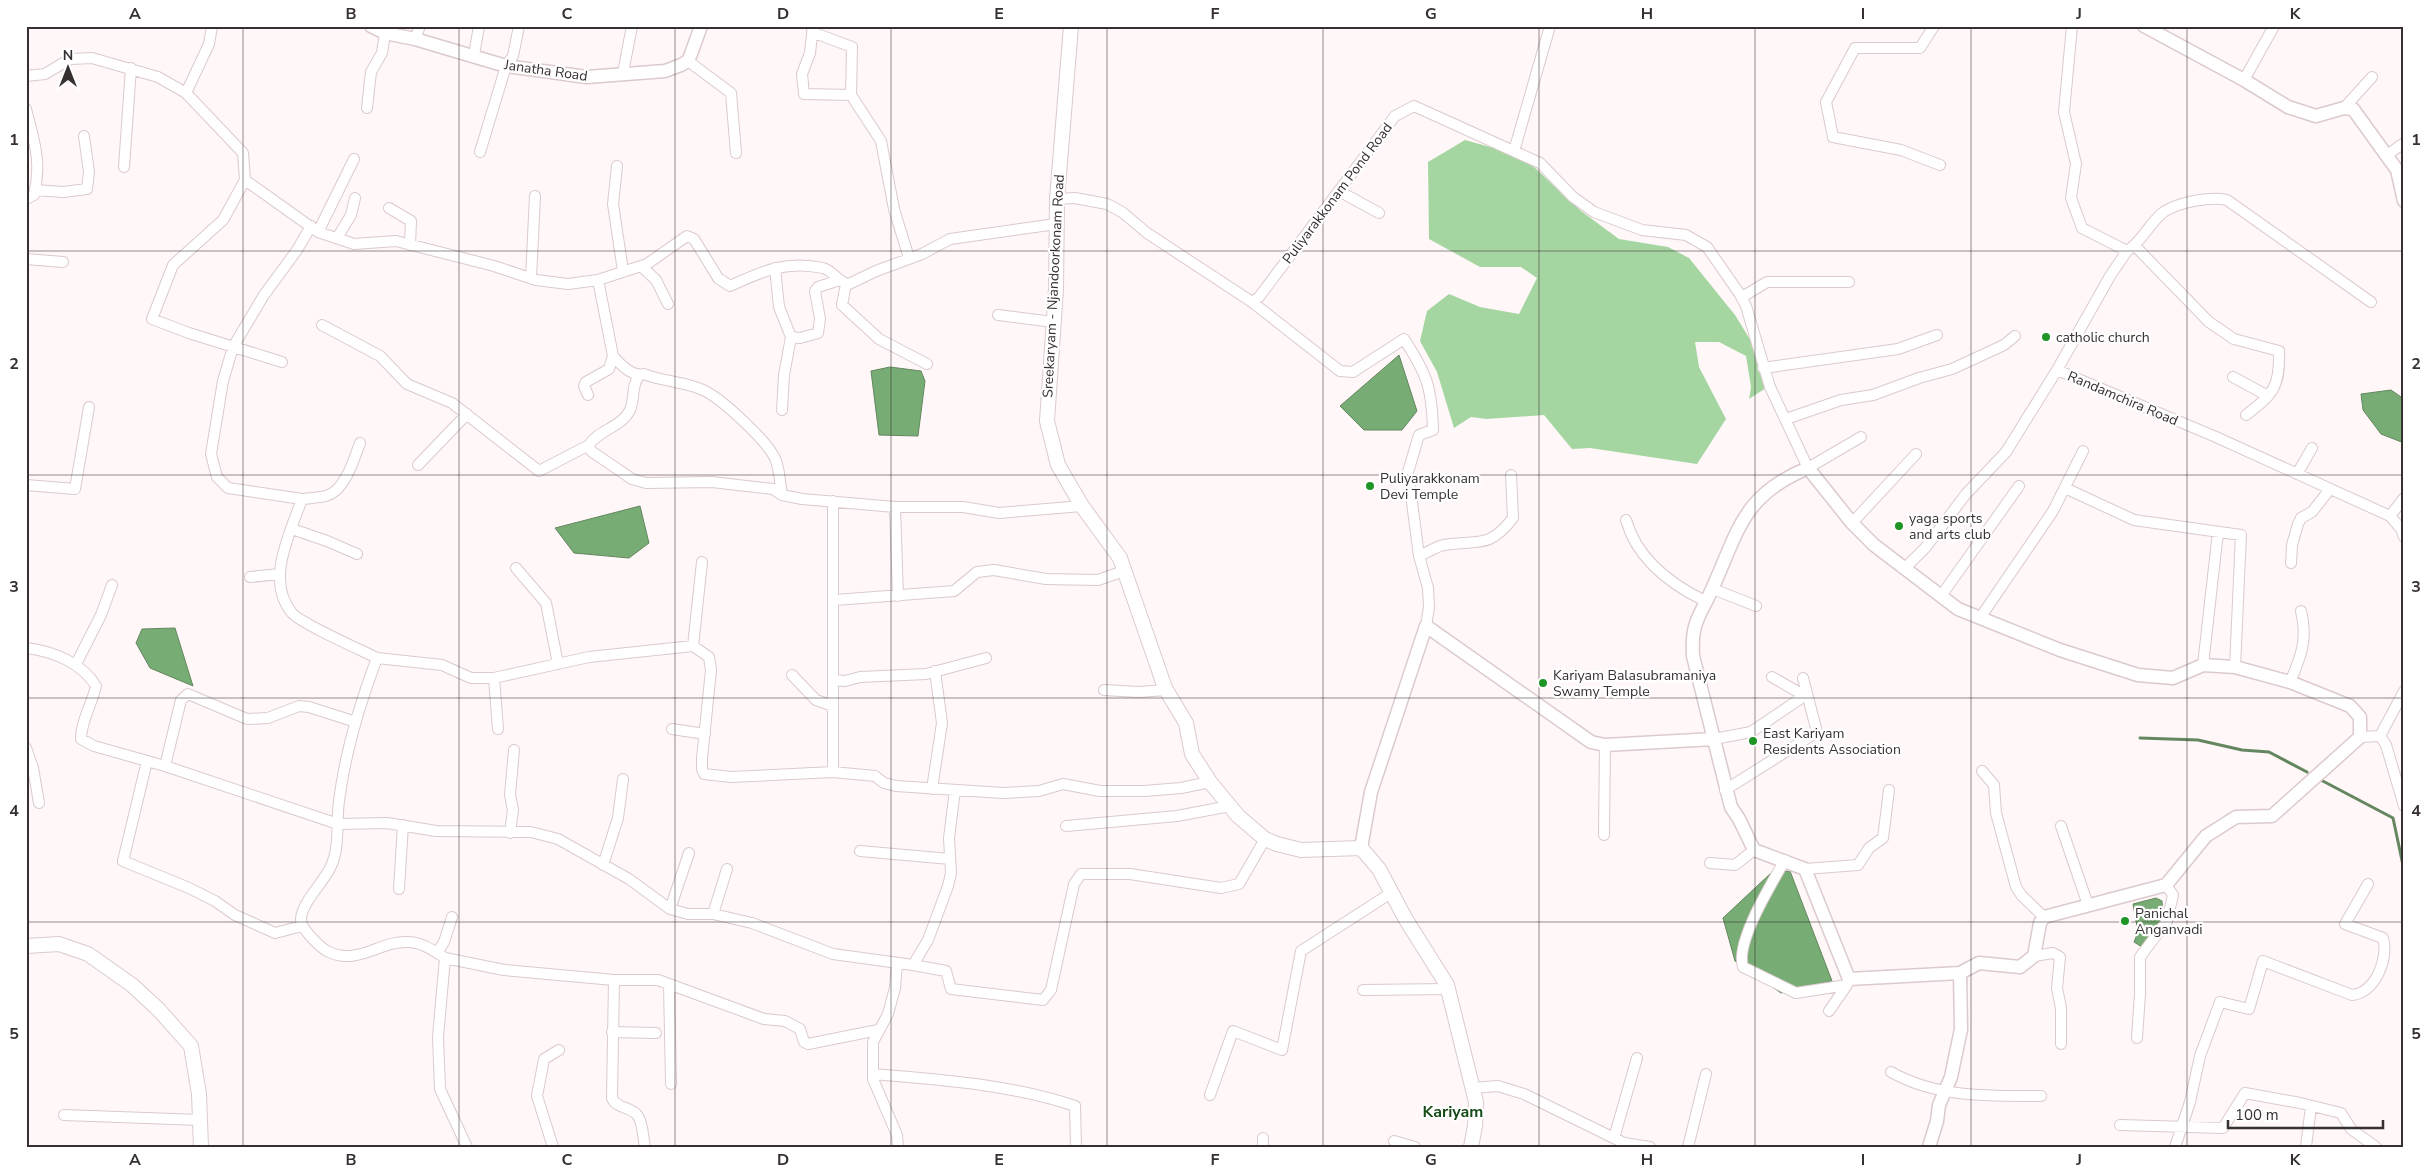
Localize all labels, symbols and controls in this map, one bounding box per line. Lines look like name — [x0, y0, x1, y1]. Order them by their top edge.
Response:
text: A — [129, 3, 141, 25]
text: B — [345, 3, 357, 25]
text: C — [562, 3, 573, 25]
text: D — [777, 3, 789, 25]
text: E — [994, 3, 1004, 25]
text: F — [1211, 3, 1220, 25]
text: G — [1425, 3, 1437, 25]
text: H — [1641, 3, 1653, 25]
text: I — [1861, 3, 1865, 25]
text: J — [2075, 3, 2082, 25]
text: K — [2290, 3, 2302, 25]
north arrow — [42, 42, 92, 92]
text: N — [63, 46, 73, 65]
street label: Janatha Road — [502, 55, 589, 86]
street label: Puliyarakkonam Pond Road — [1278, 119, 1397, 268]
text: 1 — [9, 129, 19, 151]
text: 1 — [2411, 129, 2421, 151]
street label: Sreekaryam - Njandoorkonam Road — [1038, 174, 1069, 398]
place label: catholic church — [2056, 328, 2150, 347]
marker: catholic church — [2040, 331, 2052, 343]
text: 2 — [9, 353, 19, 375]
text: 2 — [2411, 353, 2421, 375]
street label: Randamchira Road — [2065, 367, 2181, 430]
place label: Puliyarakkonam Devi Temple — [1380, 469, 1480, 504]
marker: Puliyarakkonam Devi Temple — [1364, 480, 1376, 492]
place label: yaga sports and arts club — [1909, 509, 1991, 544]
marker: yaga sports and arts club — [1893, 520, 1905, 532]
text: 3 — [9, 576, 19, 598]
text: 3 — [2411, 576, 2421, 598]
place label: Kariyam Balasubramaniya Swamy Temple — [1553, 666, 1716, 701]
marker: Kariyam Balasubramaniya Swamy Temple — [1537, 677, 1549, 689]
place label: East Kariyam Residents Association — [1763, 724, 1901, 759]
marker: East Kariyam Residents Association — [1747, 735, 1759, 747]
text: 4 — [9, 800, 19, 822]
text: 4 — [2411, 800, 2421, 822]
place label: Panichal Anganvadi — [2135, 904, 2203, 939]
marker: Panichal Anganvadi — [2119, 915, 2131, 927]
text: 5 — [9, 1023, 19, 1045]
text: 5 — [2411, 1023, 2421, 1045]
scale bar — [2228, 1098, 2382, 1130]
district label: Kariyam — [1423, 1101, 1483, 1123]
text: 100 m — [2235, 1105, 2279, 1125]
text: A — [129, 1149, 141, 1171]
text: B — [345, 1149, 357, 1171]
text: C — [562, 1149, 573, 1171]
text: D — [777, 1149, 789, 1171]
text: E — [994, 1149, 1004, 1171]
text: F — [1211, 1149, 1220, 1171]
text: G — [1425, 1149, 1437, 1171]
text: H — [1641, 1149, 1653, 1171]
text: I — [1861, 1149, 1865, 1171]
text: J — [2075, 1149, 2082, 1171]
text: K — [2290, 1149, 2302, 1171]

